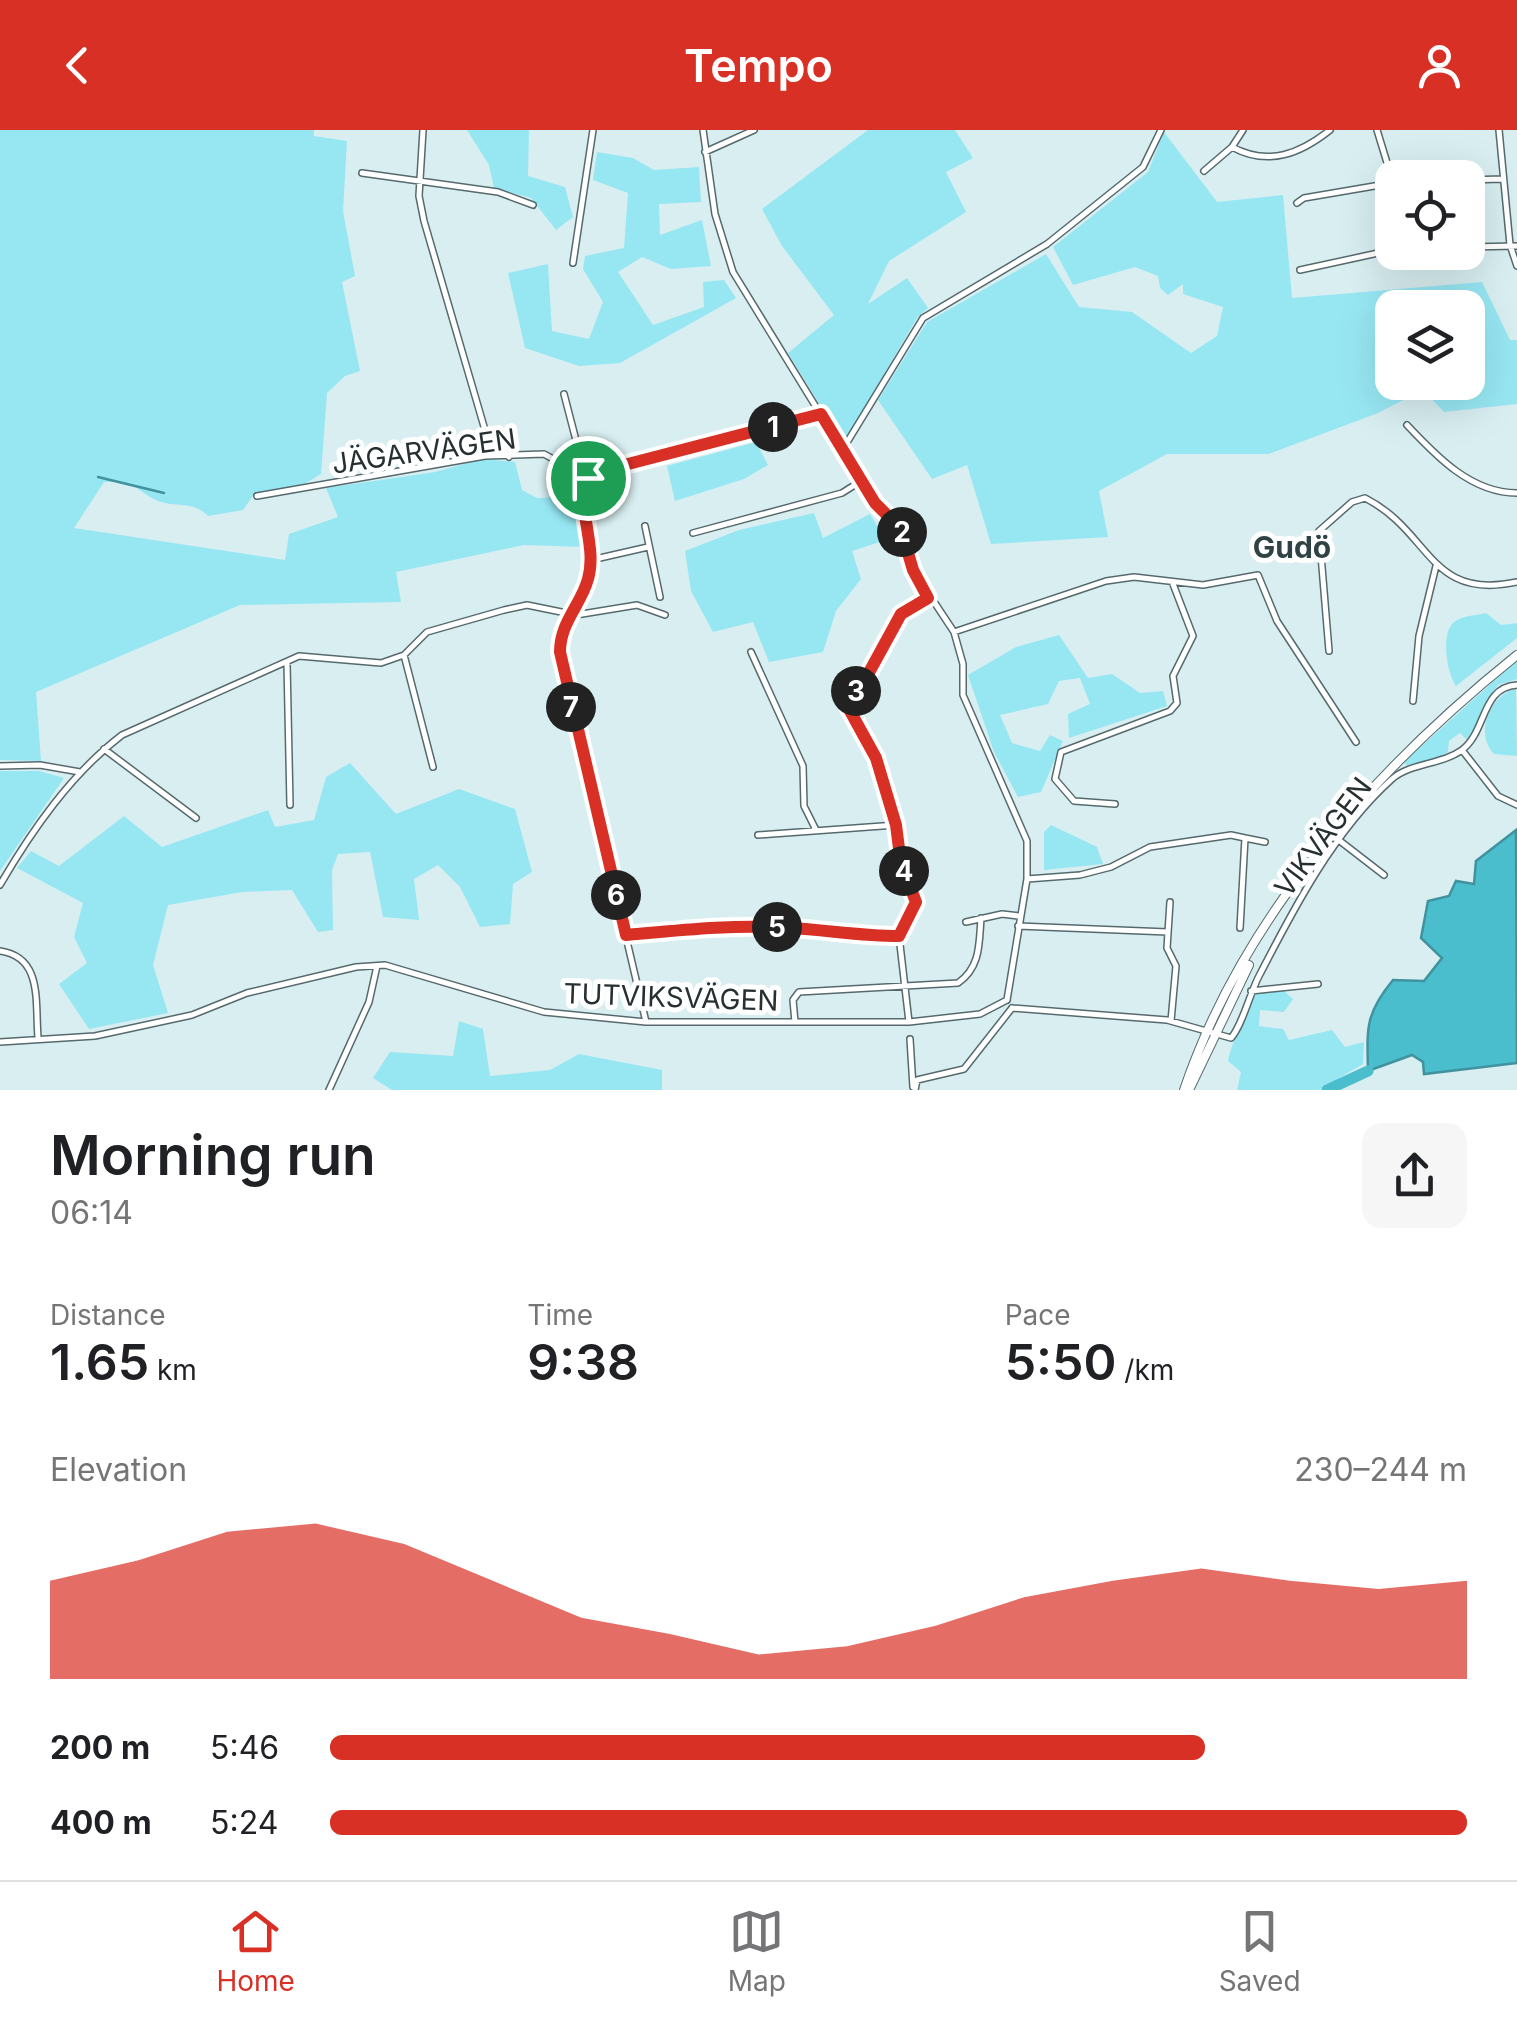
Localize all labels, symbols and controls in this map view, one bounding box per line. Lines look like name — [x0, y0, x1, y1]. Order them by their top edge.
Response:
icon: back — [50, 38, 105, 93]
text: Tempo — [684, 38, 833, 93]
icon: person — [1412, 38, 1467, 93]
map controls — [1375, 160, 1485, 400]
button: locate — [1375, 160, 1485, 270]
button: layers — [1375, 290, 1485, 400]
pin: 1 — [748, 402, 798, 452]
text: 1 — [767, 410, 779, 444]
street label: JÄGARVÄGEN — [330, 421, 518, 481]
pin — [546, 436, 631, 521]
icon: arrive — [561, 451, 616, 506]
pin: 2 — [877, 507, 927, 557]
text: 2 — [893, 515, 911, 549]
district label: Gudö — [1253, 529, 1331, 565]
pin: 3 — [831, 666, 881, 716]
text: 3 — [847, 674, 865, 708]
pin: 7 — [546, 682, 596, 732]
text: 7 — [563, 690, 579, 724]
street label: VIKVÄGEN — [1267, 771, 1379, 903]
pin: 4 — [879, 846, 929, 896]
text: 4 — [895, 854, 913, 888]
pin: 6 — [591, 870, 641, 920]
text: 6 — [607, 878, 625, 912]
pin: 5 — [752, 902, 802, 952]
text: 5 — [768, 910, 786, 944]
street label: TUTVIKSVÄGEN — [563, 976, 779, 1018]
text: Morning run — [50, 1122, 376, 1188]
button: share — [1362, 1123, 1467, 1228]
text: 06:14 — [50, 1193, 133, 1232]
text: Distance — [50, 1298, 166, 1332]
text: Time — [527, 1298, 593, 1332]
text: Pace — [1005, 1298, 1071, 1332]
text: 1.65 — [50, 1332, 149, 1392]
text: 9:38 — [527, 1332, 639, 1392]
text: 5:50 — [1005, 1332, 1116, 1392]
text: km — [149, 1353, 197, 1387]
text: /km — [1116, 1353, 1174, 1387]
text: Elevation — [50, 1450, 187, 1489]
text: 230–244 m — [1294, 1450, 1467, 1489]
text: 200 m — [50, 1728, 150, 1767]
text: 5:46 — [210, 1728, 279, 1767]
text: 400 m — [50, 1803, 152, 1842]
text: 5:24 — [210, 1803, 278, 1842]
tab: Home — [216, 1904, 295, 1998]
tab: Map — [728, 1904, 786, 1998]
tab: Saved — [1219, 1904, 1301, 1998]

